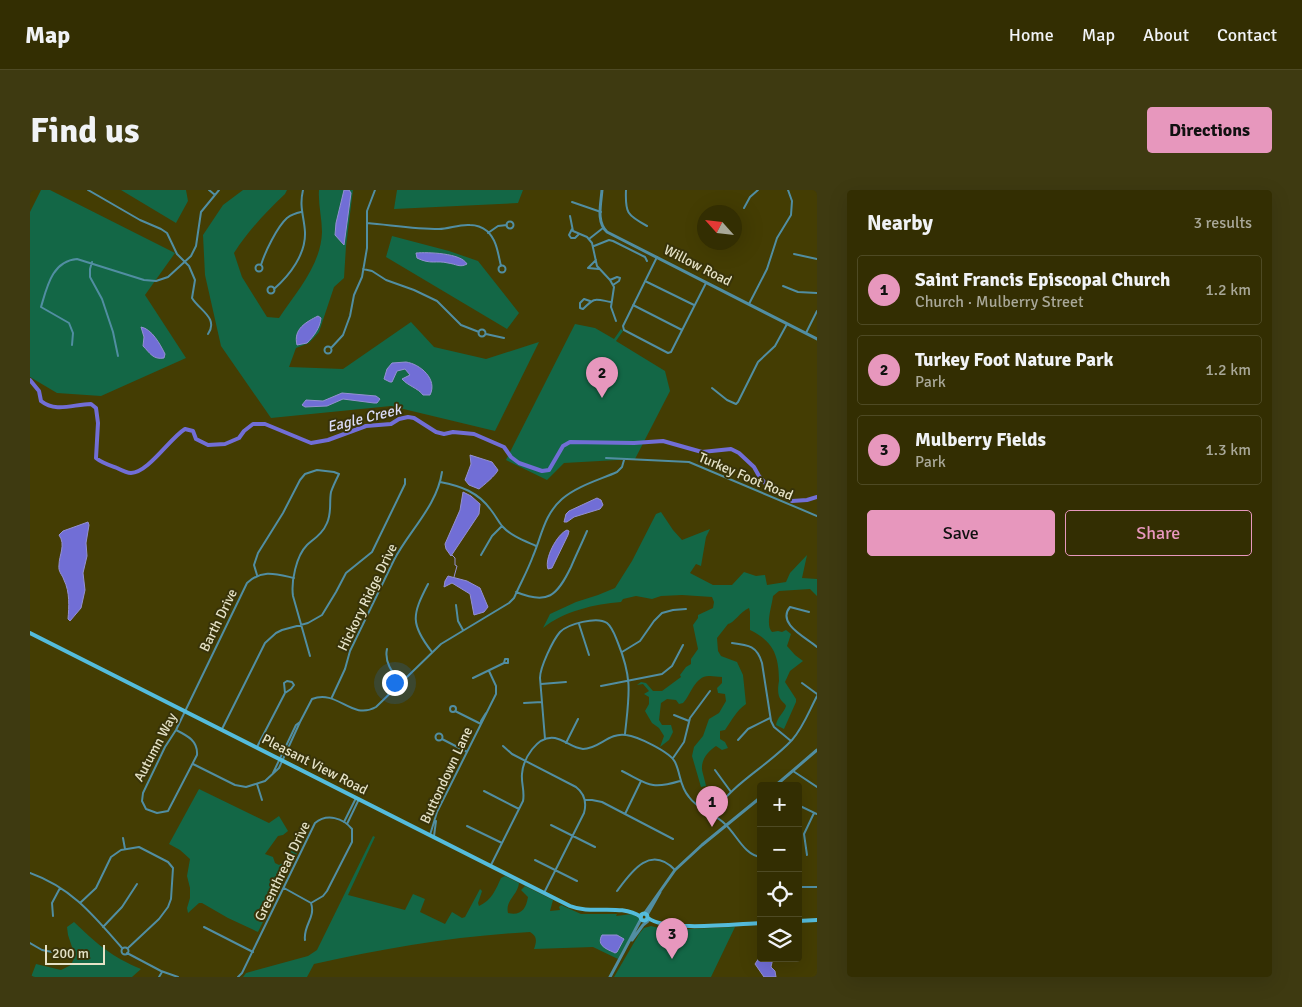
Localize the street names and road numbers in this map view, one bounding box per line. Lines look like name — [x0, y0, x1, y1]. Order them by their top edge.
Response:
street label: Willow Road — [661, 241, 735, 290]
street label: Turkey Foot Road — [696, 449, 796, 504]
street label: Hickory Ridge Drive — [334, 541, 401, 654]
street label: Barth Drive — [196, 586, 241, 654]
street label: Autumn Way — [130, 710, 181, 784]
street label: Buttondown Lane — [417, 724, 476, 826]
street label: Pleasant View Road — [259, 730, 371, 799]
street label: Greenthread Drive — [251, 819, 314, 924]

